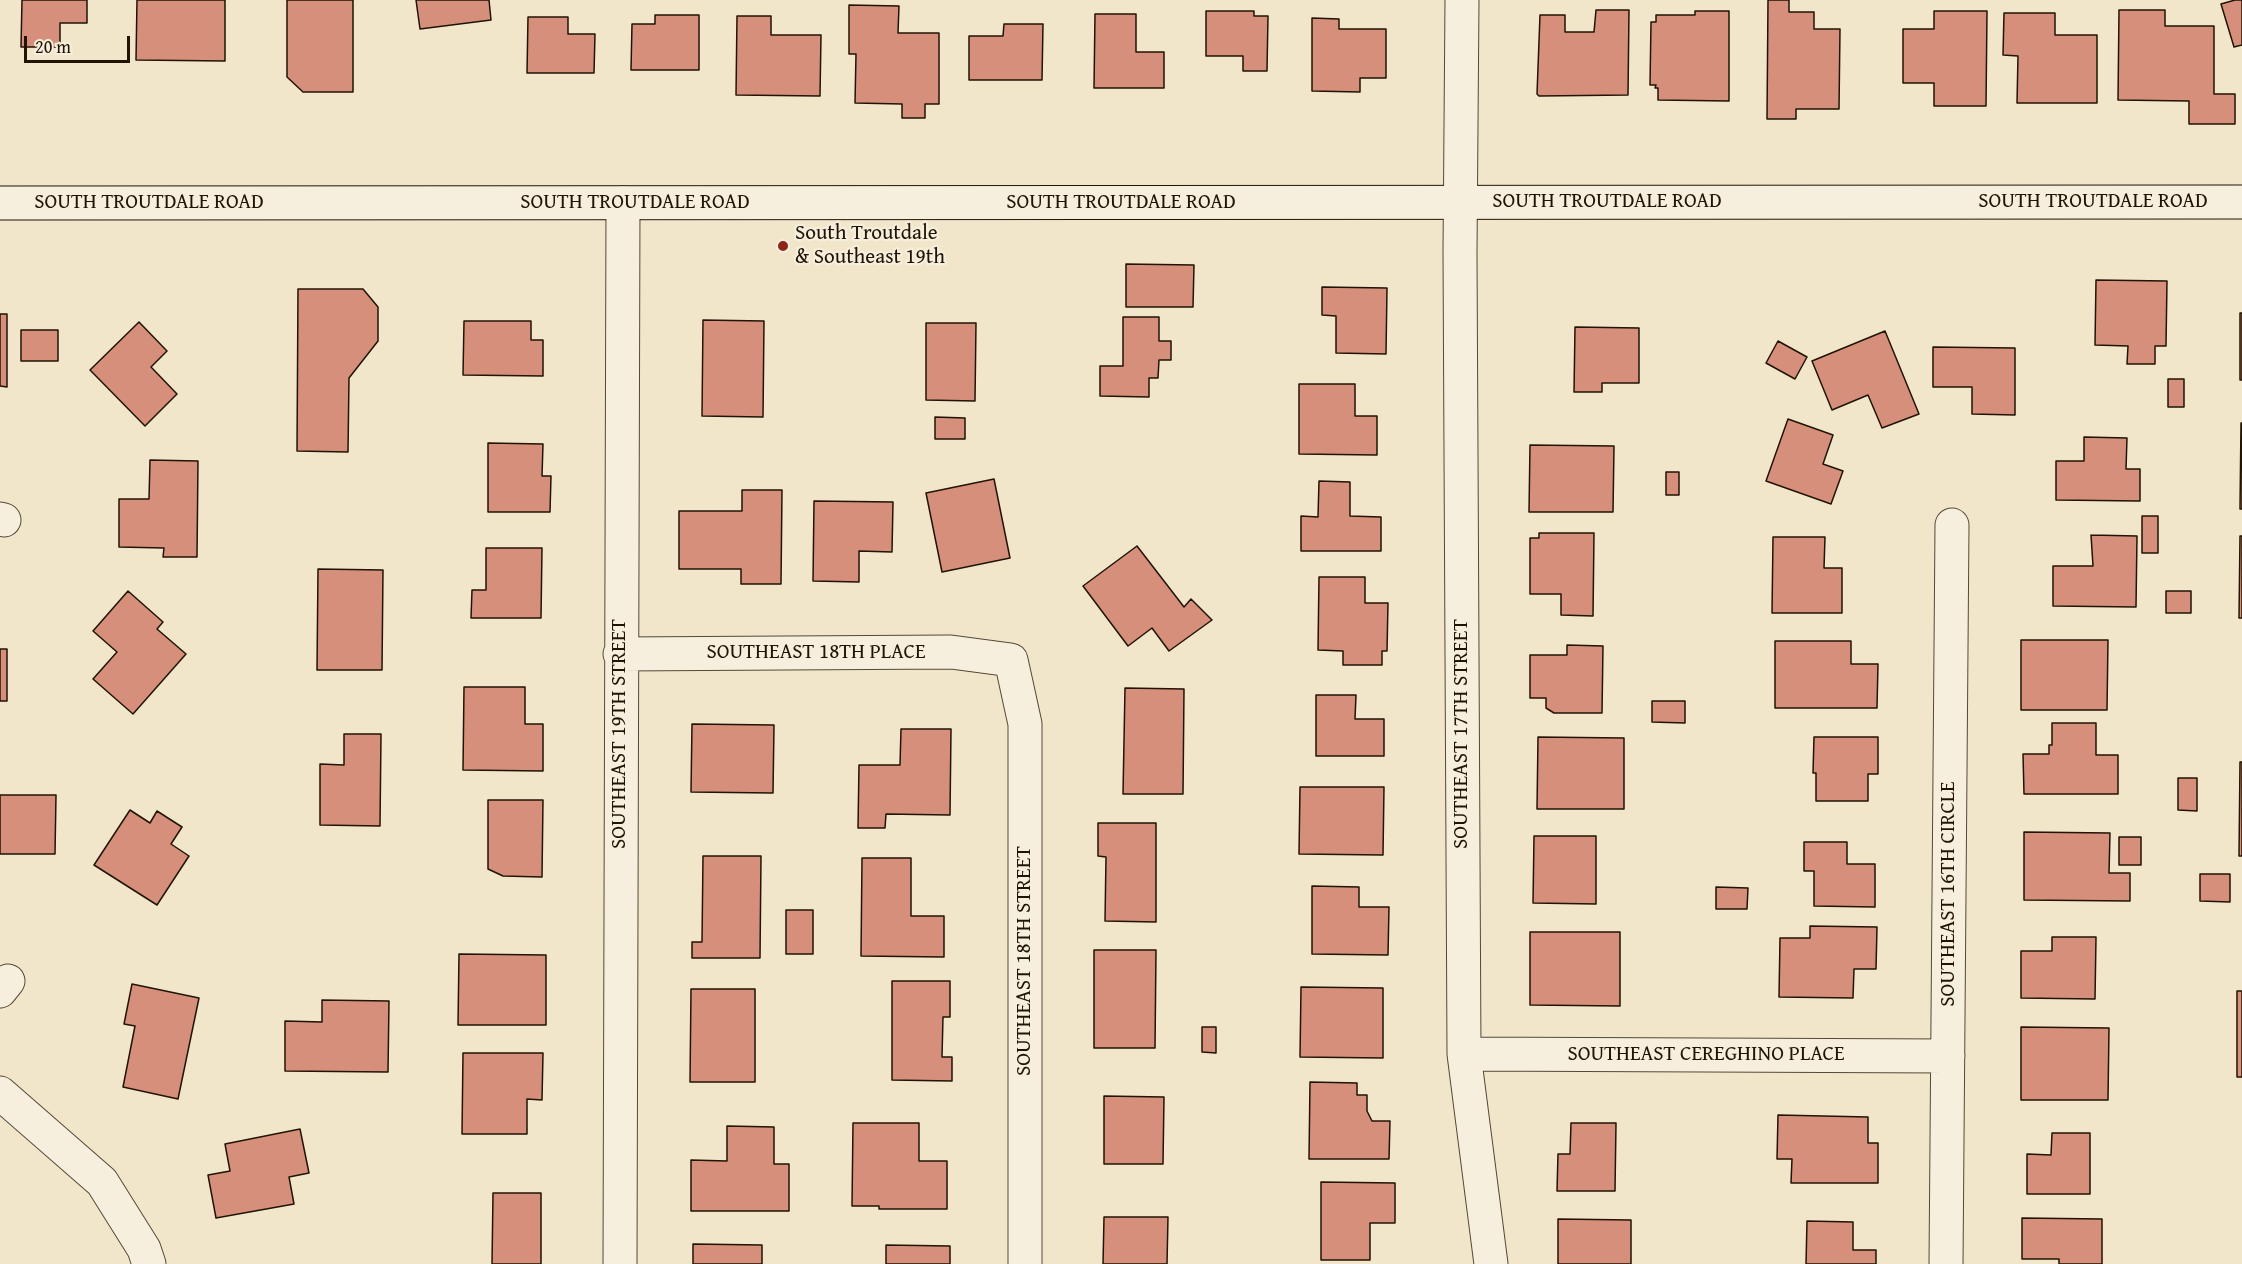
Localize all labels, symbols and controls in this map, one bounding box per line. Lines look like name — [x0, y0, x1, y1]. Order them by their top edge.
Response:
scale bar — [27, 24, 134, 62]
text: 20 m — [35, 33, 71, 60]
street label: SOUTH TROUTDALE ROAD — [1492, 189, 1722, 215]
street label: SOUTH TROUTDALE ROAD — [1978, 189, 2208, 215]
street label: SOUTH TROUTDALE ROAD — [34, 190, 264, 216]
street label: SOUTH TROUTDALE ROAD — [520, 190, 750, 216]
street label: SOUTH TROUTDALE ROAD — [1006, 190, 1236, 216]
place label: South Troutdale & Southeast 19th — [795, 221, 945, 271]
marker: South Troutdale & Southeast 19th — [776, 239, 790, 253]
street label: SOUTHEAST 19TH STREET — [607, 619, 633, 849]
street label: SOUTHEAST 17TH STREET — [1449, 619, 1475, 849]
street label: SOUTHEAST 18TH PLACE — [706, 640, 926, 666]
street label: SOUTHEAST 16TH CIRCLE — [1936, 781, 1962, 1007]
street label: SOUTHEAST 18TH STREET — [1012, 846, 1038, 1076]
street label: SOUTHEAST CEREGHINO PLACE — [1567, 1042, 1845, 1068]

